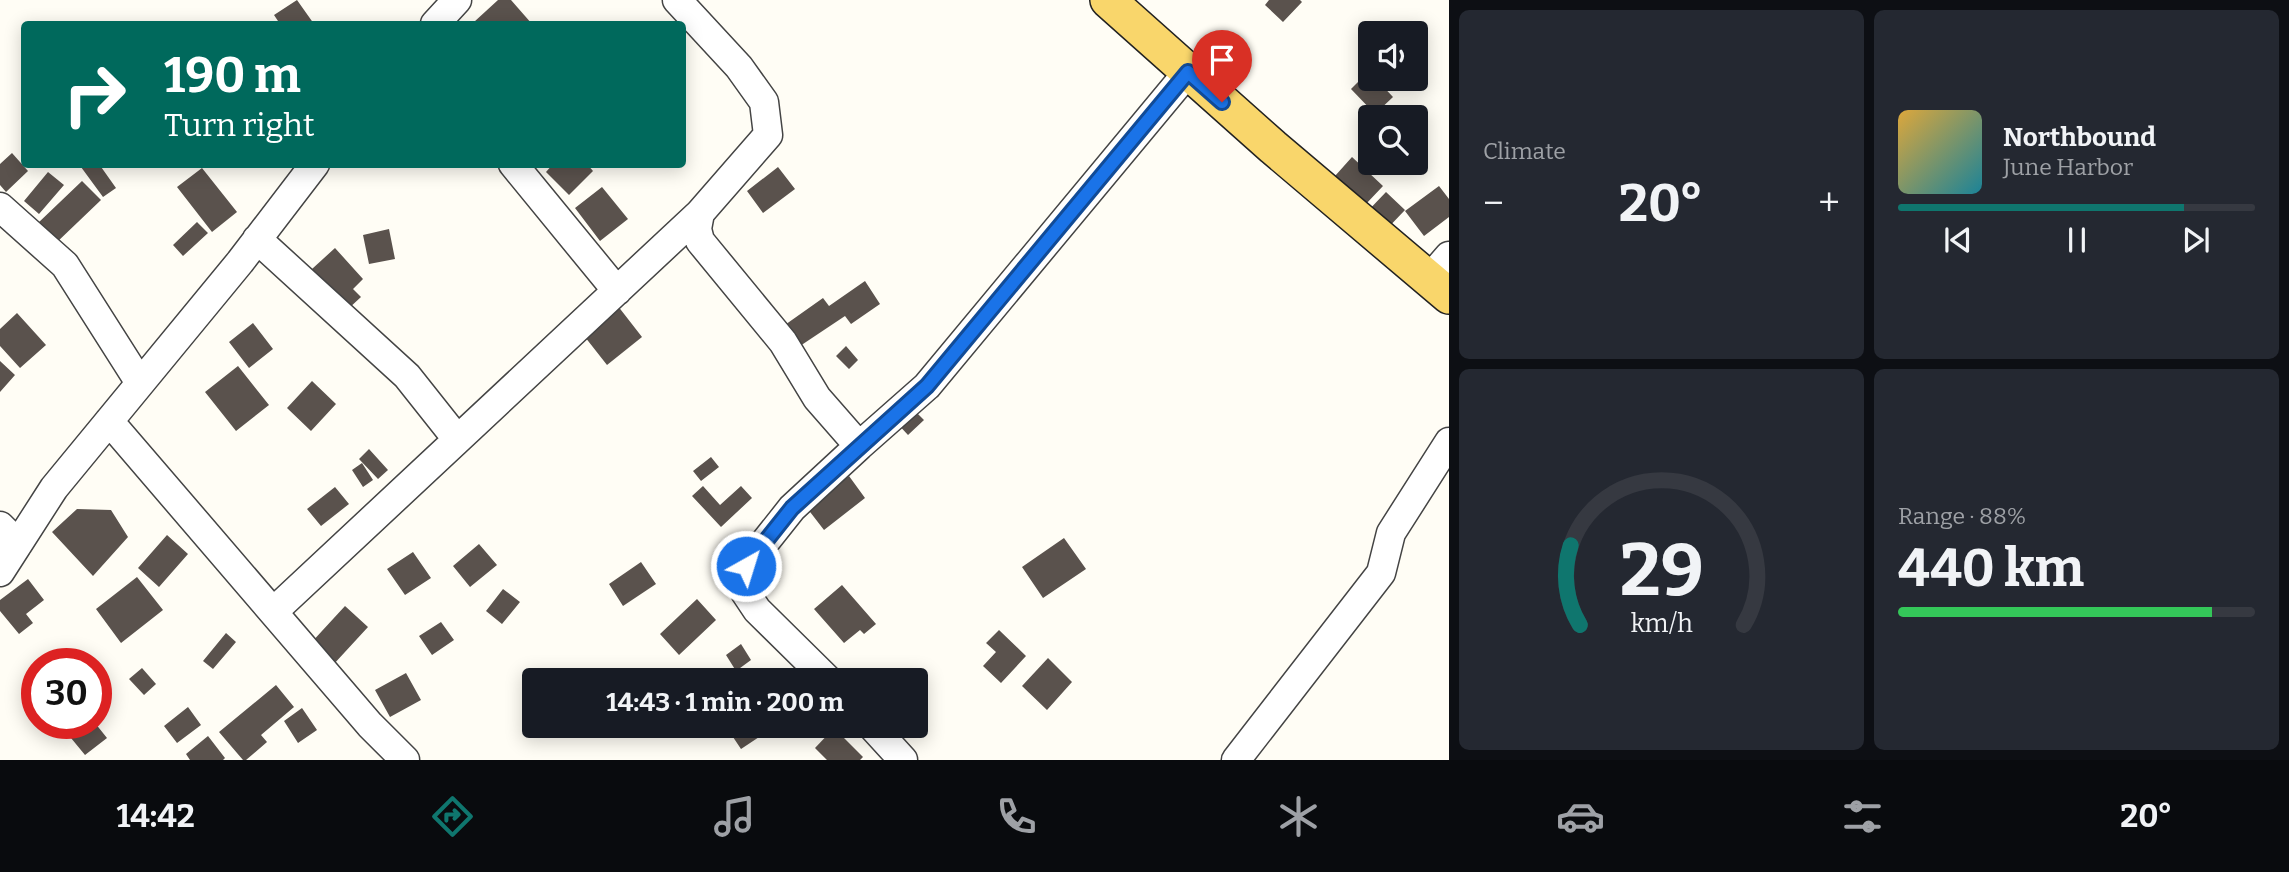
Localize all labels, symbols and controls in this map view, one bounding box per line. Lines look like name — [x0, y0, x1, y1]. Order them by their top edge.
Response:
map controls — [1358, 21, 1428, 175]
button: sound — [1358, 21, 1428, 91]
pin — [1192, 30, 1252, 102]
icon: arrive — [1203, 41, 1241, 79]
text: 190 m — [164, 46, 301, 105]
icon: right — [49, 49, 140, 140]
button: search — [1358, 105, 1428, 175]
text: Turn right — [164, 106, 315, 144]
text: Northbound — [2003, 122, 2156, 153]
text: Climate — [1483, 137, 1566, 165]
text: June Harbor — [2003, 153, 2133, 181]
text: 20° — [1619, 172, 1703, 235]
text: − — [1483, 180, 1504, 226]
text: + — [1818, 180, 1840, 226]
icon: previous — [1939, 221, 1977, 259]
icon: pause — [2058, 221, 2096, 259]
icon: next — [2177, 221, 2215, 259]
text: Range · 88% — [1898, 502, 2026, 530]
text: 29 — [1619, 528, 1704, 615]
position arrow — [709, 529, 783, 603]
text: 440 km — [1898, 537, 2084, 600]
text: km/h — [1631, 609, 1693, 639]
speed limit sign: 30 — [21, 648, 112, 739]
text: 14:43 · 1 min · 200 m — [606, 687, 844, 718]
icon: directions — [428, 792, 477, 841]
icon: music — [710, 792, 759, 841]
icon: phone — [992, 792, 1041, 841]
icon: climate — [1274, 792, 1323, 841]
icon: car — [1556, 792, 1605, 841]
icon: filters — [1838, 792, 1887, 841]
text: 14:42 — [117, 797, 195, 835]
text: 20° — [2120, 797, 2172, 835]

